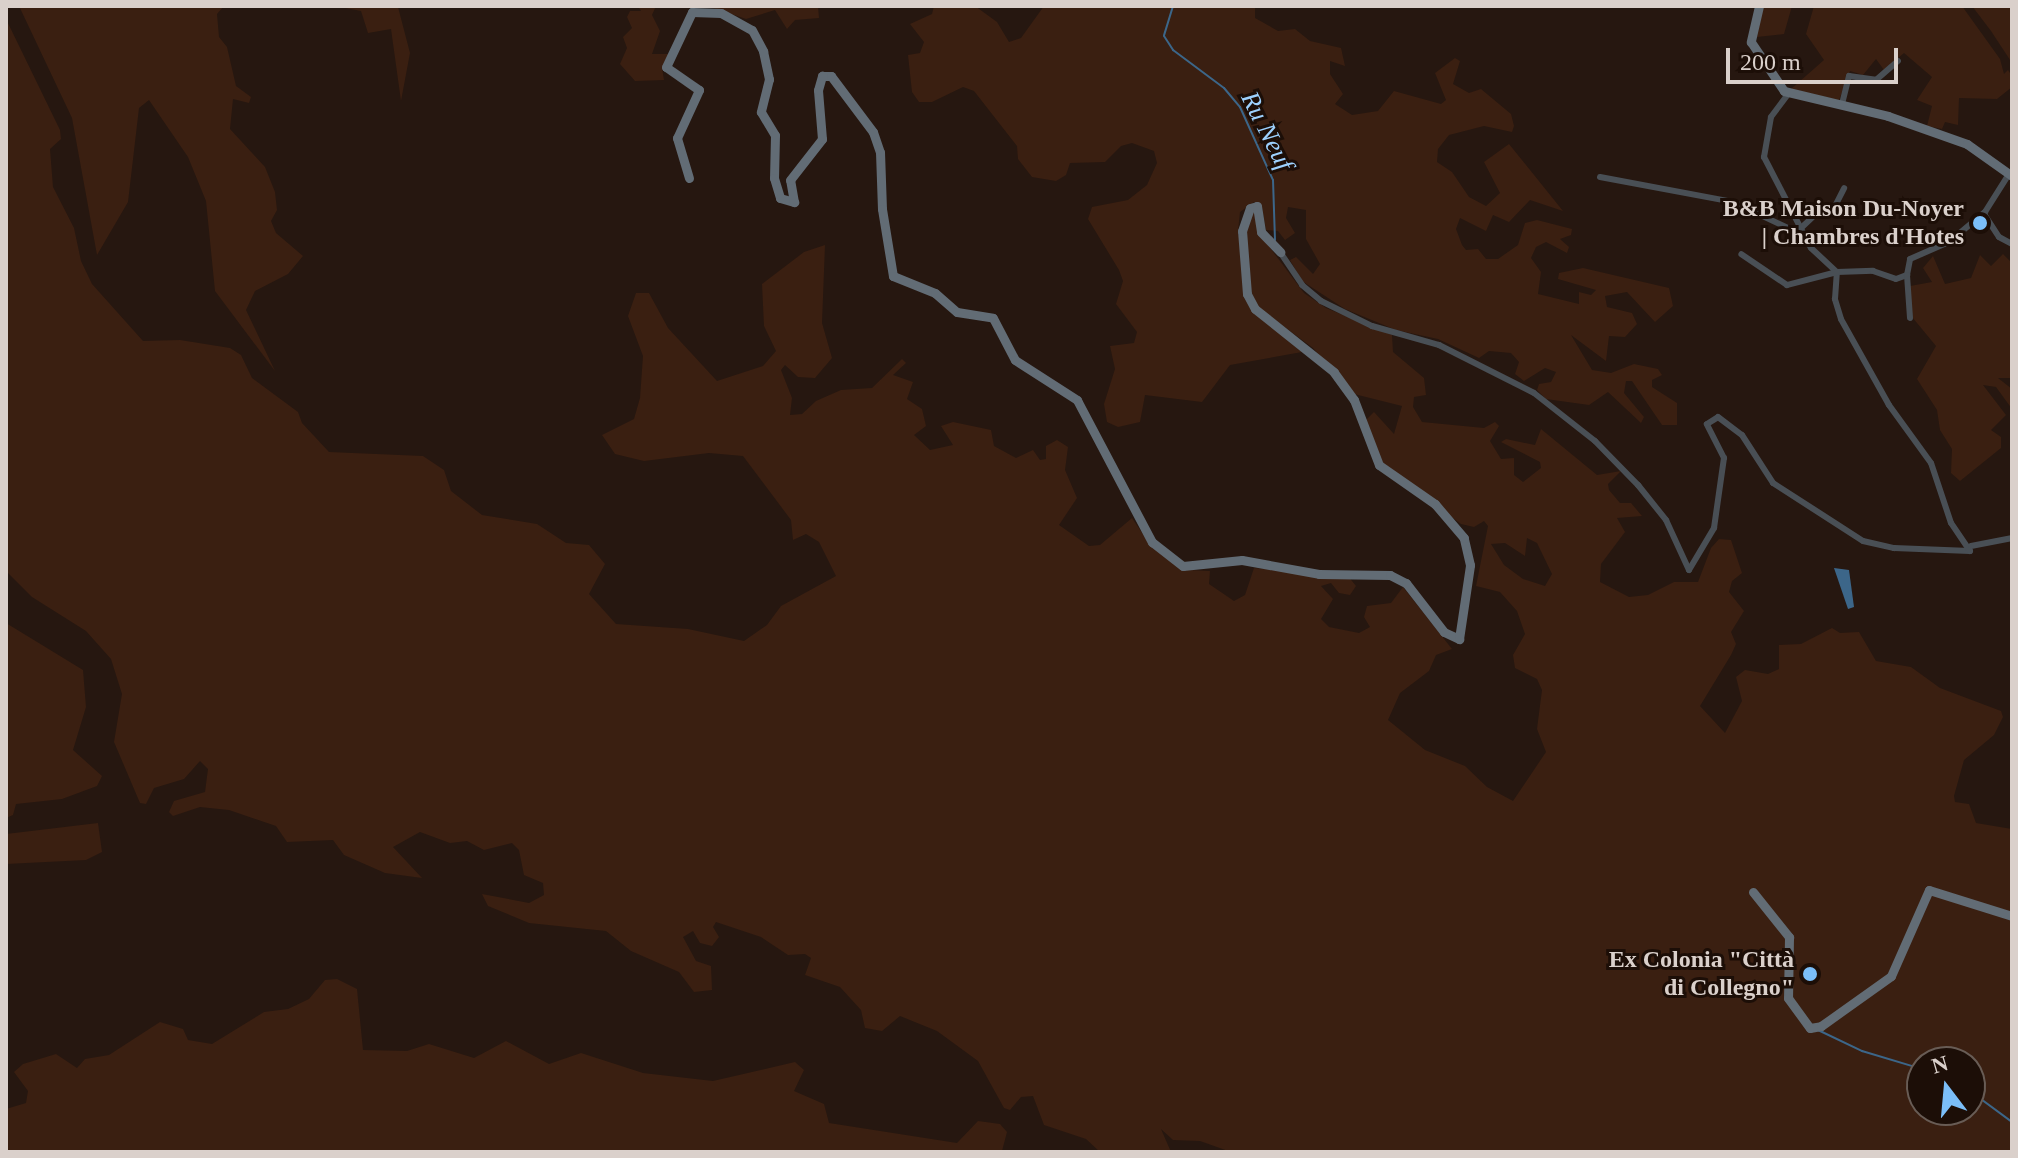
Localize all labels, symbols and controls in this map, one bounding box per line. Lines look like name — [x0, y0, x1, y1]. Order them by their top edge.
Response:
scale bar — [1730, 32, 1902, 82]
text: 200 m — [1740, 49, 1801, 75]
water label: Ru Neuf — [1234, 86, 1300, 176]
place label: B&B Maison Du-Noyer | Chambres d'Hotes — [1723, 195, 1964, 251]
marker: B&B Maison Du-Noyer | Chambres d'Hotes — [1971, 214, 1989, 232]
place label: Ex Colonia "Città di Collegno" — [1609, 946, 1794, 1002]
marker: Ex Colonia "Città di Collegno" — [1801, 965, 1819, 983]
north arrow — [1906, 1046, 1986, 1126]
text: N — [1929, 1050, 1951, 1079]

